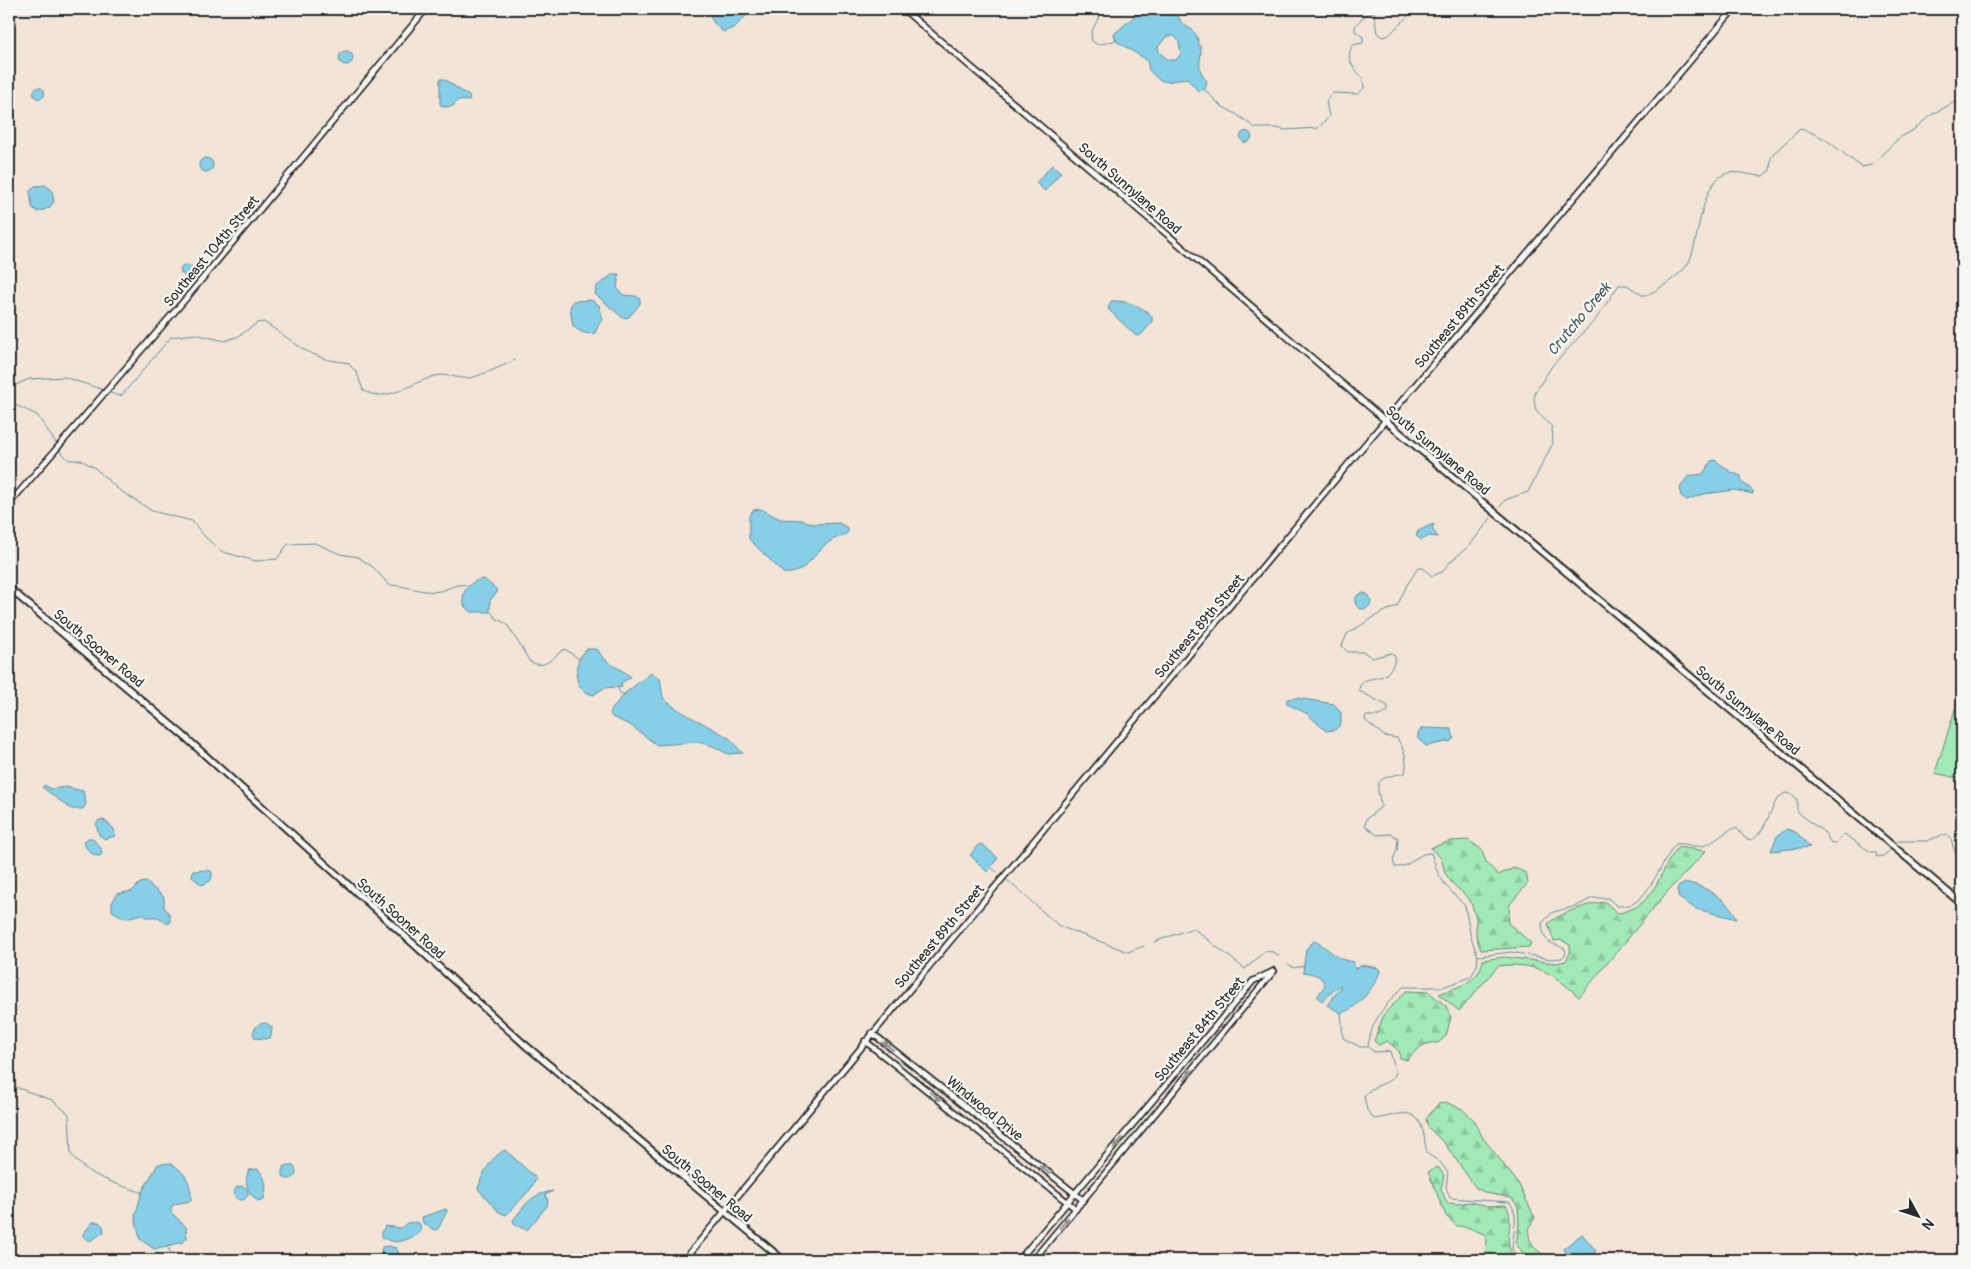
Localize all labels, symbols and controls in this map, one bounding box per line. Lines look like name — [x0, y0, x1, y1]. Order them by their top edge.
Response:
street label: South Sunnylane Road — [1075, 139, 1185, 238]
street label: Southeast 104th Street — [160, 192, 263, 310]
street label: Southeast 89th Street — [1411, 261, 1508, 372]
water label: Crutcho Creek — [1543, 278, 1617, 360]
street label: South Sunnylane Road — [1382, 402, 1493, 499]
street label: Southeast 89th Street — [1151, 571, 1248, 682]
street label: South Sooner Road — [50, 606, 147, 691]
street label: South Sunnylane Road — [1692, 662, 1803, 759]
street label: South Sooner Road — [353, 874, 448, 963]
street label: Southeast 89th Street — [891, 881, 988, 992]
street label: Southeast 84th Street — [1151, 973, 1248, 1085]
one-way arrow — [881, 1040, 894, 1051]
one-way arrow — [1183, 1069, 1194, 1082]
street label: Windwood Drive — [943, 1072, 1026, 1144]
one-way arrow — [928, 1091, 941, 1102]
one-way arrow — [1112, 1136, 1123, 1149]
street label: South Sooner Road — [658, 1141, 755, 1226]
one-way arrow — [1039, 1165, 1052, 1176]
north arrow — [1894, 1192, 1944, 1242]
text: N — [1918, 1215, 1937, 1233]
one-way arrow — [1059, 1217, 1070, 1230]

